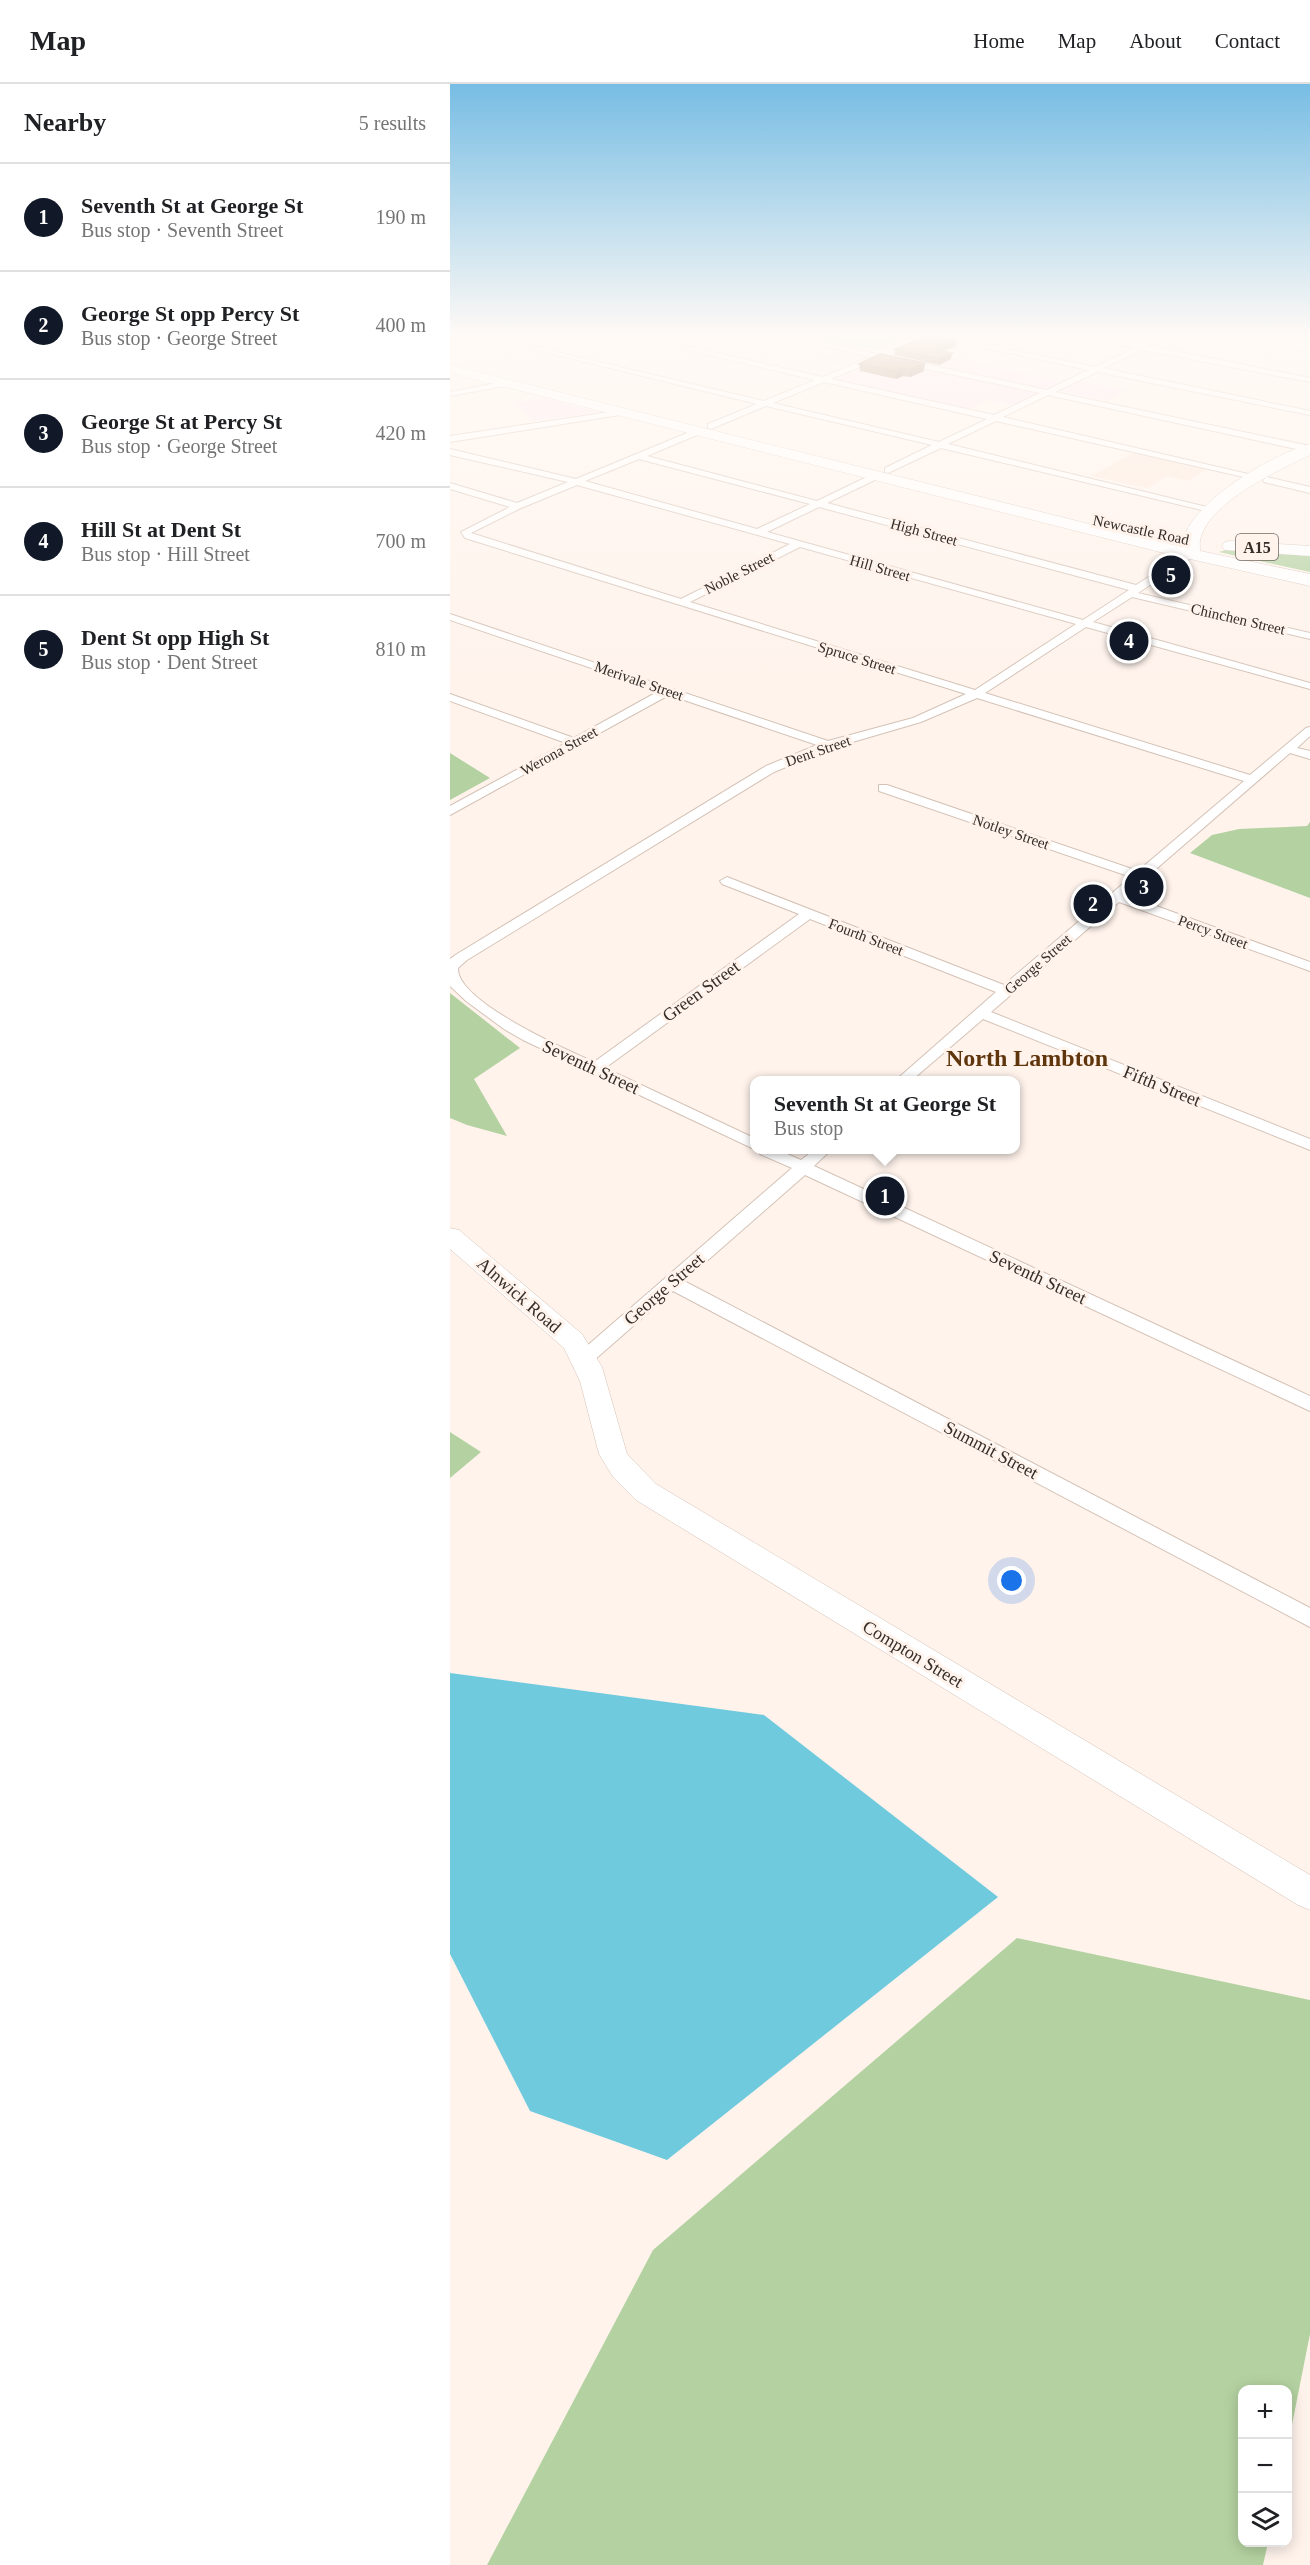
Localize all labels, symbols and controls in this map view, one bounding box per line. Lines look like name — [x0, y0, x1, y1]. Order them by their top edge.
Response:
text: Map — [30, 25, 86, 56]
text: Home — [973, 29, 1025, 53]
text: Map — [1058, 29, 1096, 53]
text: About — [1129, 29, 1182, 53]
text: Contact — [1215, 29, 1280, 53]
text: Nearby — [24, 108, 106, 137]
text: 5 results — [359, 112, 426, 134]
text: Seventh St at George St — [81, 193, 303, 218]
text: 1 — [39, 206, 49, 228]
text: 190 m — [375, 206, 426, 228]
text: Bus stop · Seventh Street — [81, 219, 283, 241]
text: George St opp Percy St — [81, 301, 299, 326]
text: 2 — [39, 314, 49, 336]
text: 400 m — [375, 314, 426, 336]
text: Bus stop · George Street — [81, 327, 277, 349]
text: George St at Percy St — [81, 409, 282, 434]
text: 3 — [39, 422, 49, 444]
text: 420 m — [375, 422, 426, 444]
text: Bus stop · George Street — [81, 435, 277, 457]
street label: Newcastle Road — [1091, 512, 1191, 548]
street label: High Street — [889, 515, 960, 549]
text: Hill St at Dent St — [81, 517, 241, 542]
text: 4 — [39, 530, 49, 552]
text: 700 m — [375, 530, 426, 552]
road number: A15 — [1236, 534, 1278, 560]
text: Bus stop · Hill Street — [81, 543, 250, 565]
street label: Noble Street — [702, 548, 777, 597]
street label: Hill Street — [848, 552, 913, 584]
pin: 5 — [1152, 552, 1190, 598]
street label: Chinchen Street — [1189, 600, 1287, 638]
pin: 4 — [1110, 618, 1148, 664]
text: Dent St opp High St — [81, 625, 269, 650]
text: 5 — [39, 638, 49, 660]
text: 810 m — [375, 638, 426, 660]
street label: Spruce Street — [816, 639, 899, 678]
text: Bus stop · Dent Street — [81, 651, 258, 673]
street label: Merivale Street — [592, 658, 686, 704]
street label: Werona Street — [518, 723, 601, 779]
street label: Dent Street — [783, 732, 853, 770]
street label: Notley Street — [971, 811, 1052, 853]
pin: 3 — [1124, 864, 1164, 910]
pin: 2 — [1074, 882, 1112, 926]
street label: Percy Street — [1176, 912, 1251, 952]
street label: Fourth Street — [826, 915, 906, 959]
street label: George Street — [1002, 930, 1075, 997]
street label: Green Street — [659, 956, 743, 1026]
street label: Seventh Street — [539, 1036, 643, 1098]
district label: North Lambton — [946, 1045, 1108, 1071]
street label: Fifth Street — [1120, 1061, 1204, 1111]
popup — [750, 1076, 1020, 1154]
text: Seventh St at George St — [774, 1091, 996, 1116]
text: Bus stop — [774, 1117, 843, 1139]
pin: 1 — [866, 1174, 904, 1218]
street label: Seventh Street — [986, 1246, 1090, 1308]
street label: George Street — [620, 1249, 708, 1329]
street label: Alnwick Road — [473, 1253, 565, 1337]
street label: Summit Street — [941, 1417, 1041, 1483]
your location — [997, 1566, 1026, 1595]
street label: Compton Street — [859, 1616, 967, 1692]
map controls — [1238, 2385, 1292, 2547]
button: + — [1238, 2385, 1292, 2439]
button: − — [1238, 2439, 1292, 2493]
button: layers — [1238, 2493, 1292, 2547]

